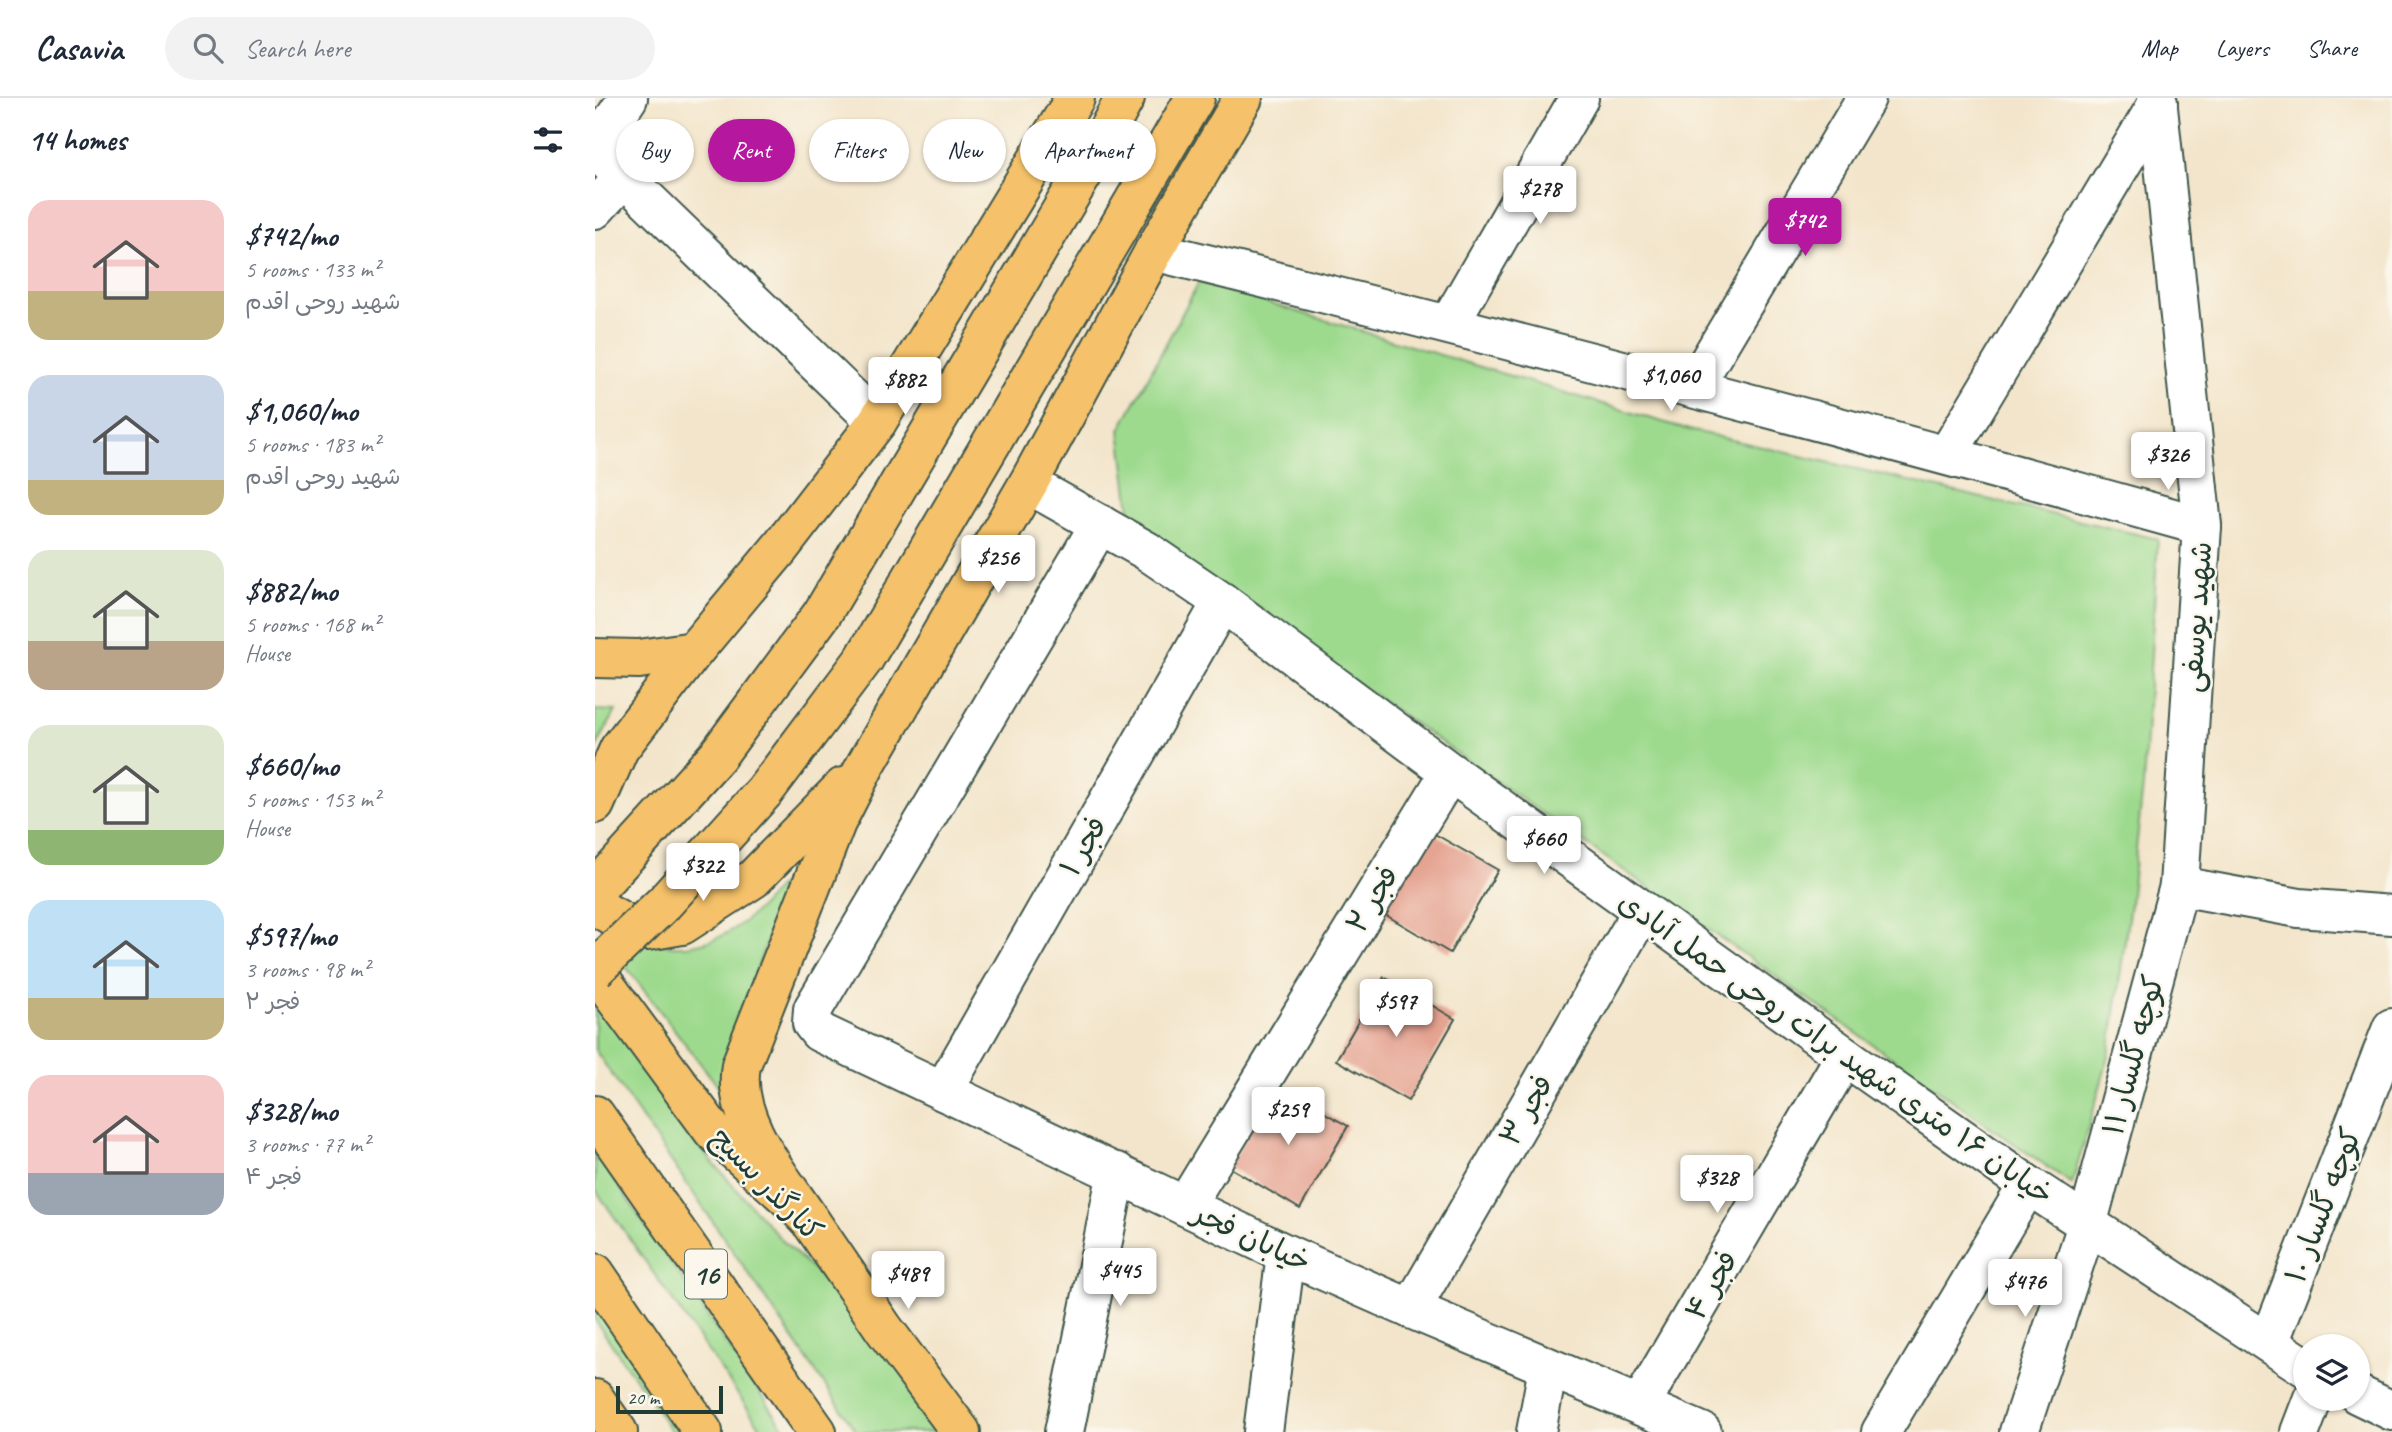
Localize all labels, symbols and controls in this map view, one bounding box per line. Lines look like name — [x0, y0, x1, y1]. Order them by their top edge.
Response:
search box — [165, 17, 655, 80]
text: Casavia — [35, 27, 123, 69]
icon: search — [189, 29, 227, 67]
text: Search here — [245, 32, 351, 65]
text: Map — [2141, 33, 2178, 63]
text: Layers — [2216, 33, 2269, 63]
text: Share — [2307, 33, 2357, 63]
chip: Buy — [616, 119, 694, 182]
chip: Rent — [708, 119, 795, 182]
chip: Filters — [809, 119, 909, 182]
chip: New — [923, 119, 1006, 182]
chip: Apartment — [1020, 119, 1156, 182]
text: 14 homes — [28, 121, 126, 159]
icon: filters — [529, 121, 567, 159]
pin: $278 — [1499, 166, 1581, 226]
text: $278 — [1519, 174, 1561, 203]
pin: $742 — [1764, 198, 1846, 258]
text: $742 — [1784, 206, 1826, 235]
text: $742/mo — [245, 217, 337, 255]
icon: home — [84, 228, 168, 312]
text: 5 rooms · 133 m² — [245, 255, 380, 284]
text: شهید روحی اقدم — [245, 287, 401, 316]
pin: $1,060 — [1614, 354, 1728, 413]
pin: $882 — [864, 358, 946, 417]
text: $1,060 — [1643, 361, 1699, 390]
text: $882 — [884, 365, 926, 394]
text: $1,060/mo — [245, 392, 358, 430]
icon: home — [84, 403, 168, 487]
text: 5 rooms · 183 m² — [245, 430, 380, 459]
pin: $326 — [2127, 432, 2209, 492]
text: $326 — [2147, 440, 2189, 469]
text: شهید روحی اقدم — [245, 462, 401, 491]
pin: $256 — [957, 536, 1039, 595]
street label: شهید یوسفی — [2172, 540, 2220, 694]
text: $256 — [977, 543, 1019, 572]
text: $882/mo — [245, 572, 337, 610]
icon: home — [84, 578, 168, 662]
text: 5 rooms · 168 m² — [245, 610, 380, 639]
text: House — [245, 639, 290, 668]
text: $660/mo — [245, 747, 339, 785]
icon: home — [84, 753, 168, 837]
text: 5 rooms · 153 m² — [245, 785, 380, 814]
street label: فجر ۱ — [1051, 809, 1115, 883]
text: House — [245, 814, 290, 843]
pin: $660 — [1503, 816, 1585, 876]
text: $660 — [1523, 824, 1565, 853]
pin: $322 — [662, 844, 744, 903]
text: $322 — [682, 851, 724, 880]
street label: فجر ۲ — [1337, 858, 1407, 940]
street label: خیابان ۱۶ متری شهید برات روحی حمل آبادی — [1611, 882, 2061, 1214]
text: $597/mo — [245, 917, 336, 955]
icon: home — [84, 928, 168, 1012]
text: 3 rooms · 98 m² — [245, 955, 369, 984]
street label: کوچه گلسار ۱۱ — [2093, 971, 2173, 1139]
pin: $597 — [1355, 979, 1437, 1039]
text: فجر ۲ — [245, 987, 300, 1016]
text: $597 — [1376, 987, 1416, 1016]
street label: فجر ۳ — [1490, 1067, 1562, 1153]
pin: $259 — [1247, 1088, 1329, 1147]
text: $328/mo — [245, 1092, 337, 1130]
text: $259 — [1268, 1095, 1308, 1124]
icon: home — [84, 1103, 168, 1187]
street label: کنارگذر بسیج — [702, 1119, 831, 1250]
street label: کوچه گلسار ۱۰ — [2276, 1122, 2370, 1288]
text: 3 rooms · 77 m² — [245, 1130, 369, 1159]
pin: $328 — [1676, 1156, 1758, 1215]
text: فجر ۴ — [245, 1162, 302, 1191]
text: $328 — [1696, 1163, 1738, 1192]
street label: خیابان فجر — [1184, 1192, 1317, 1281]
street label: فجر ۴ — [1676, 1243, 1746, 1327]
pin: $445 — [1079, 1248, 1161, 1308]
road number: 16 — [685, 1250, 727, 1298]
pin: $489 — [867, 1252, 949, 1311]
text: $445 — [1099, 1256, 1141, 1285]
text: $489 — [887, 1259, 929, 1288]
pin: $476 — [1984, 1260, 2066, 1319]
text: $476 — [2004, 1267, 2046, 1296]
map controls — [2293, 1334, 2370, 1411]
button: layers — [2293, 1334, 2370, 1411]
scale bar — [616, 1383, 723, 1415]
text: 20 m — [627, 1386, 659, 1410]

